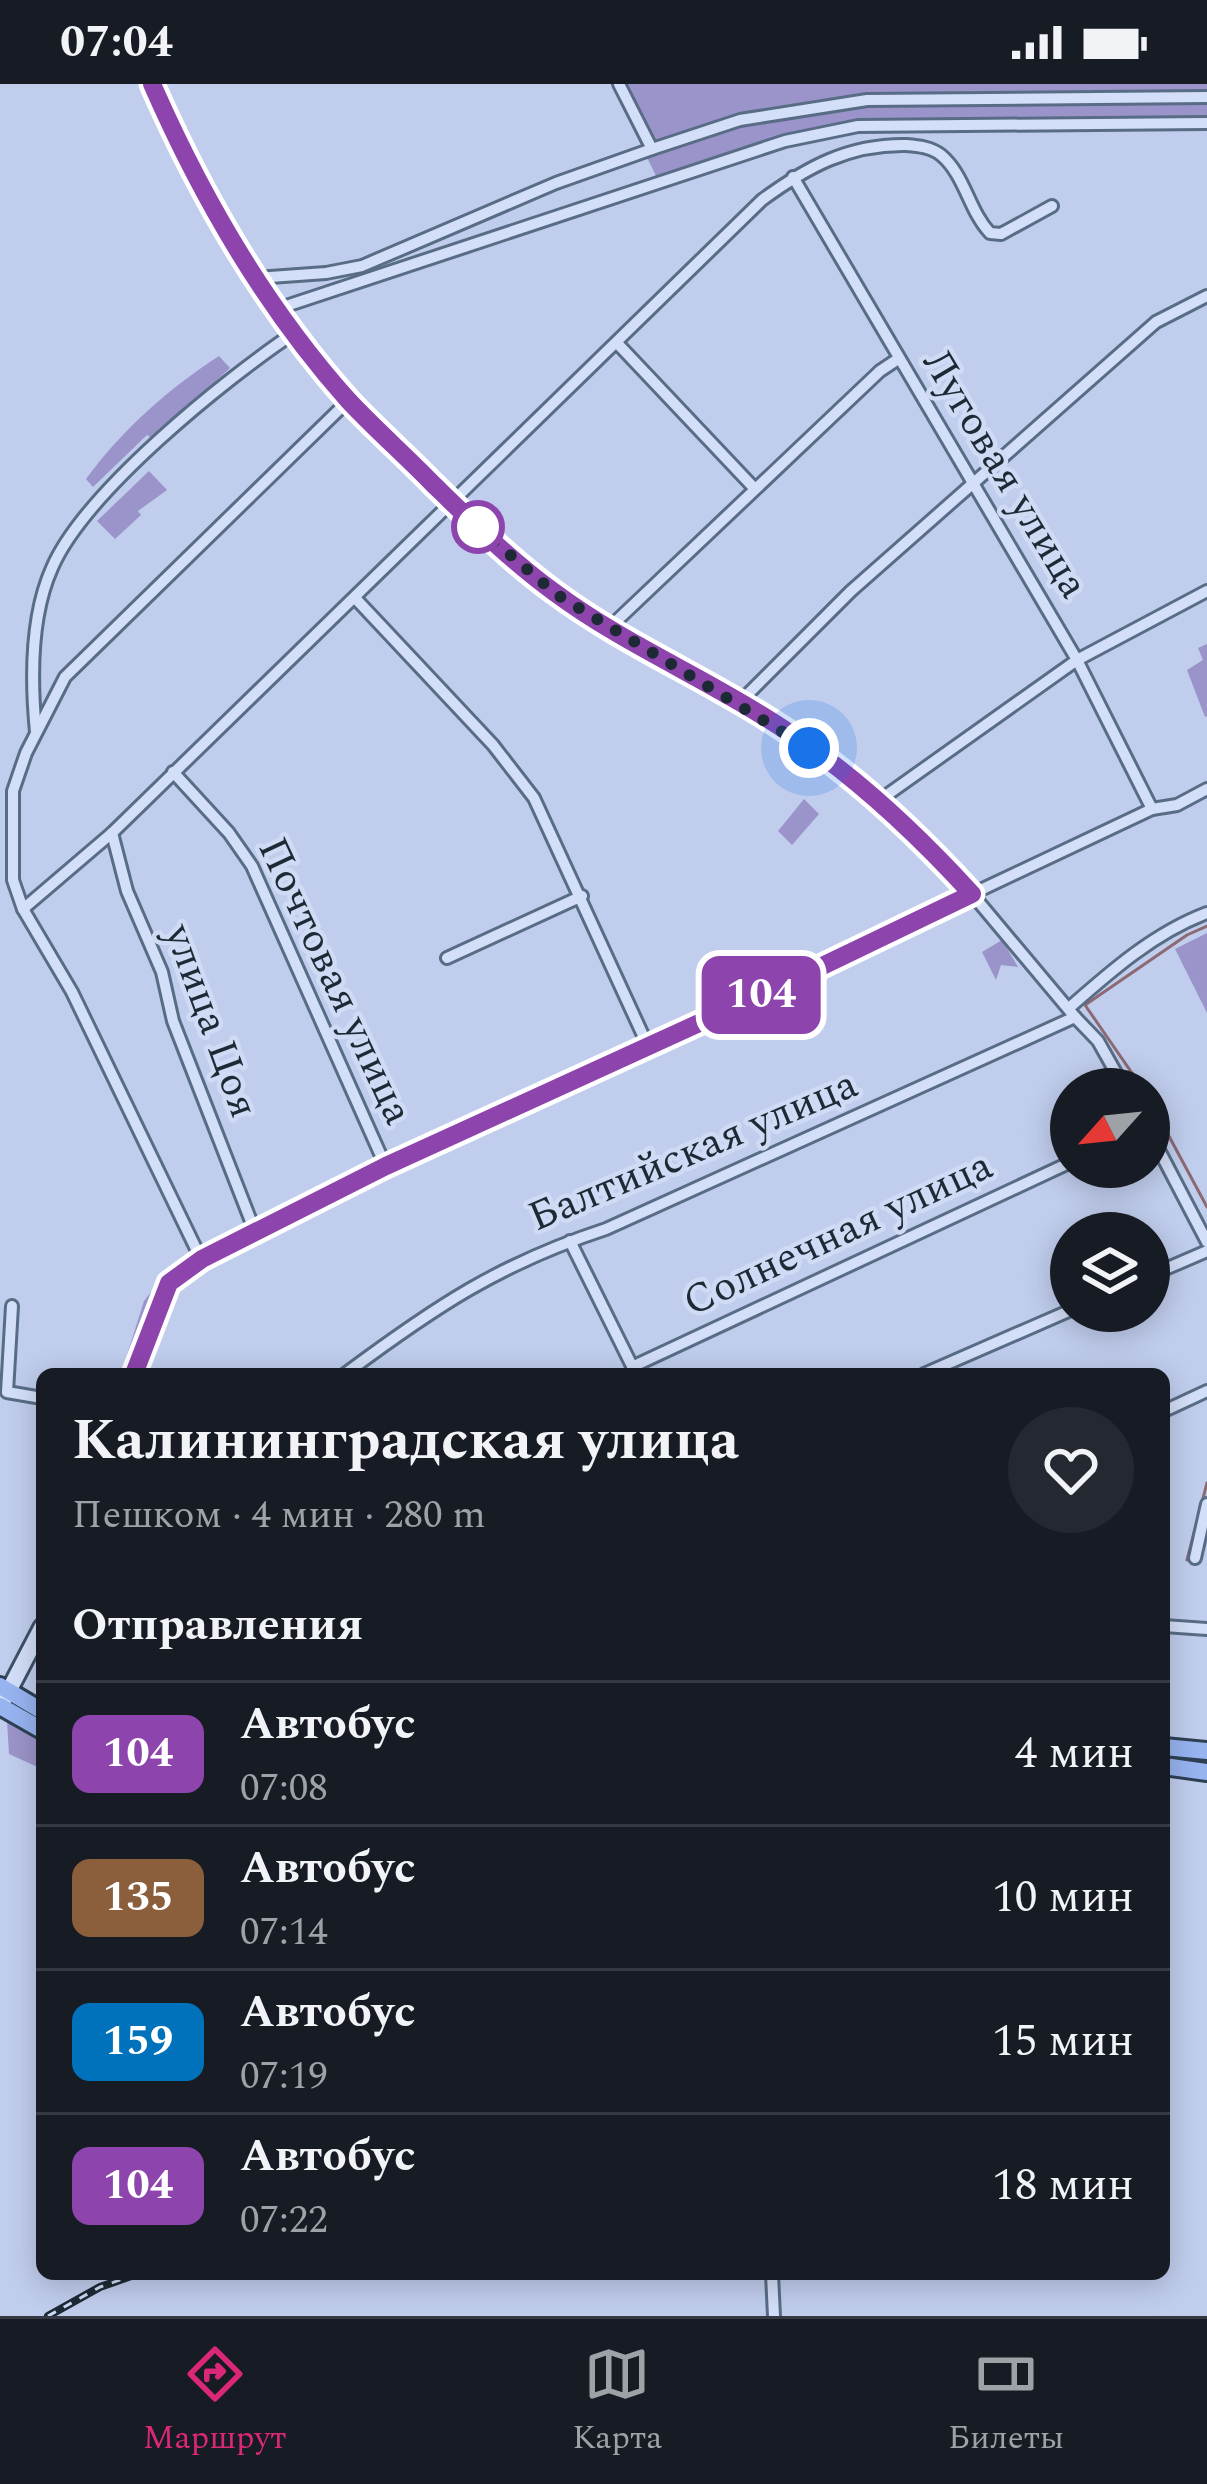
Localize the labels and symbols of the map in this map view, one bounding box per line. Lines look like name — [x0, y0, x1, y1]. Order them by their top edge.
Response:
street label: Луговая улица — [906, 337, 1105, 611]
unlabelled marker — [453, 502, 503, 552]
your location — [779, 718, 839, 778]
street label: Почтовая улица — [241, 827, 429, 1135]
street label: улица Цоя — [147, 914, 275, 1127]
line badge: 104 — [692, 956, 830, 1034]
street label: Балтийская улица — [519, 1053, 868, 1249]
north arrow — [1050, 1068, 1170, 1188]
street label: Солнечная улица — [673, 1134, 1004, 1333]

